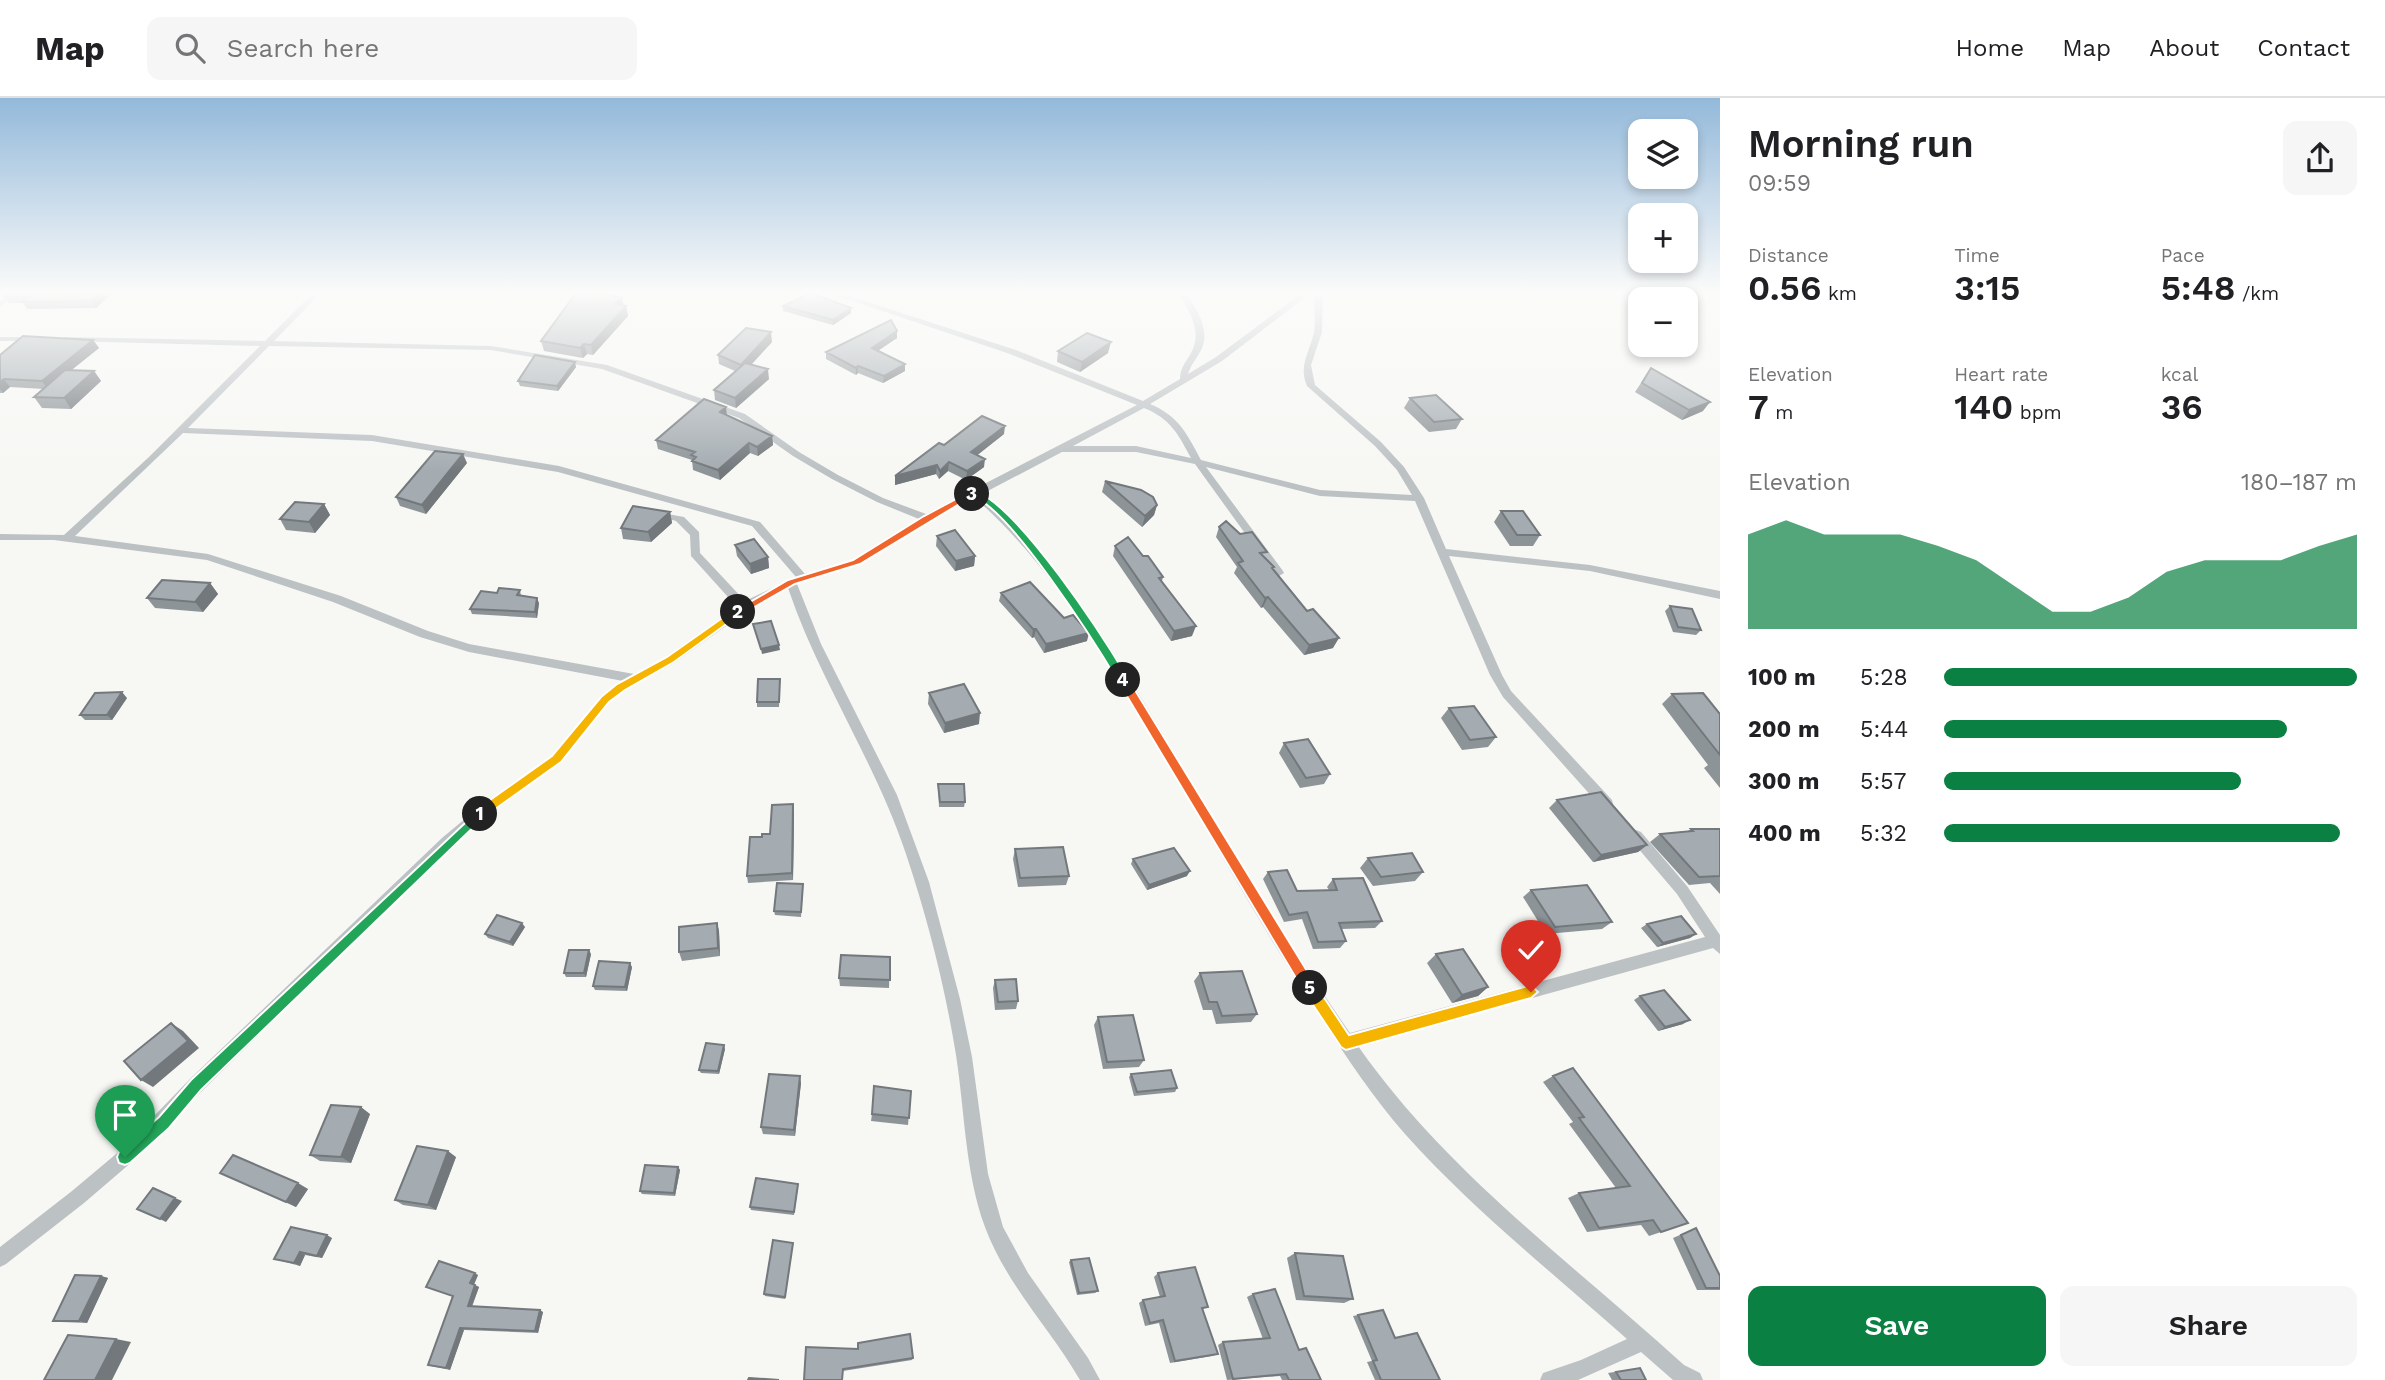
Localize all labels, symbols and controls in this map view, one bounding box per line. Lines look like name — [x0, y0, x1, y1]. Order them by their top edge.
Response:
search box — [147, 17, 637, 80]
text: Map — [35, 29, 105, 68]
icon: search — [171, 29, 209, 67]
text: Search here — [227, 33, 379, 63]
text: Home — [1956, 34, 2024, 62]
text: Map — [2062, 34, 2111, 62]
text: About — [2149, 34, 2219, 62]
text: Contact — [2257, 34, 2350, 62]
map controls — [1628, 119, 1698, 357]
button: layers — [1628, 119, 1698, 189]
button: share — [2283, 121, 2357, 195]
text: Morning run — [1748, 122, 1974, 166]
text: 09:59 — [1748, 170, 1811, 197]
button: + — [1628, 203, 1698, 273]
text: Distance — [1748, 244, 1829, 267]
text: Time — [1954, 244, 2000, 267]
text: Pace — [2161, 244, 2205, 267]
text: 0.56 — [1748, 267, 1821, 309]
text: 3:15 — [1954, 267, 2020, 309]
text: 5:48 — [2161, 267, 2236, 309]
text: km — [1821, 282, 1857, 305]
text: /km — [2236, 282, 2279, 305]
button: − — [1628, 287, 1698, 357]
text: Elevation — [1748, 363, 1833, 386]
text: Heart rate — [1954, 363, 2048, 386]
text: kcal — [2161, 363, 2198, 386]
text: 7 — [1748, 386, 1769, 428]
text: 140 — [1954, 386, 2013, 428]
text: 36 — [2161, 386, 2203, 428]
text: m — [1769, 401, 1793, 424]
text: bpm — [2013, 401, 2062, 424]
text: Elevation — [1748, 469, 1851, 496]
text: 180–187 m — [2241, 469, 2357, 496]
pin: 3 — [954, 476, 990, 512]
text: 3 — [966, 482, 977, 505]
pin: 2 — [720, 594, 756, 630]
text: 2 — [732, 600, 743, 623]
pin: 4 — [1106, 662, 1140, 698]
text: 100 m — [1748, 664, 1816, 691]
text: 5:28 — [1860, 664, 1908, 691]
text: 4 — [1116, 668, 1129, 691]
text: 200 m — [1748, 716, 1820, 743]
text: 5:44 — [1860, 716, 1908, 743]
text: 300 m — [1748, 768, 1819, 795]
text: 5:57 — [1860, 768, 1906, 795]
pin: 1 — [462, 796, 498, 832]
text: 1 — [475, 802, 484, 825]
text: 400 m — [1748, 820, 1821, 847]
text: 5:32 — [1860, 820, 1907, 847]
pin — [1501, 920, 1561, 992]
icon: check — [1512, 931, 1550, 969]
pin: 5 — [1292, 970, 1328, 1006]
text: 5 — [1304, 976, 1315, 999]
pin — [95, 1085, 155, 1157]
icon: arrive — [106, 1096, 144, 1134]
button: Save — [1748, 1286, 2046, 1366]
button: Share — [2060, 1286, 2357, 1366]

